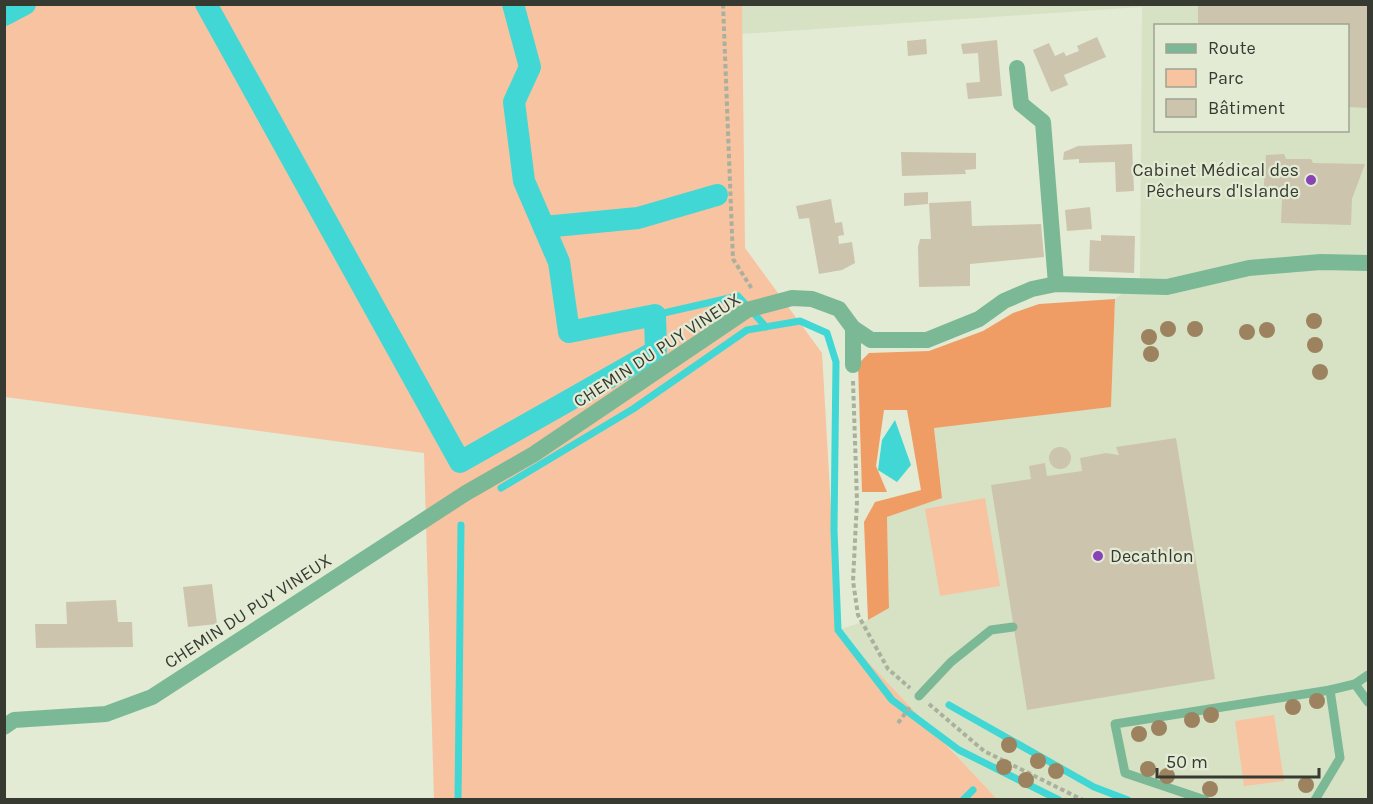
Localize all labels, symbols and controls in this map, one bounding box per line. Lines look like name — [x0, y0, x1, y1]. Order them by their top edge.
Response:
legend — [1154, 24, 1349, 132]
text: Route — [1208, 37, 1256, 59]
text: Parc — [1208, 67, 1244, 89]
text: Bâtiment — [1208, 97, 1285, 119]
place label: Cabinet Médical des Pêcheurs d'Islande — [1132, 159, 1299, 202]
marker: Cabinet Médical des Pêcheurs d'Islande — [1304, 173, 1318, 187]
street label: CHEMIN DU PUY VINEUX — [569, 288, 745, 412]
place label: Decathlon — [1110, 545, 1194, 567]
street label: CHEMIN DU PUY VINEUX — [160, 549, 336, 673]
marker: Decathlon — [1091, 549, 1105, 563]
scale bar — [1157, 741, 1319, 779]
text: 50 m — [1166, 751, 1208, 773]

